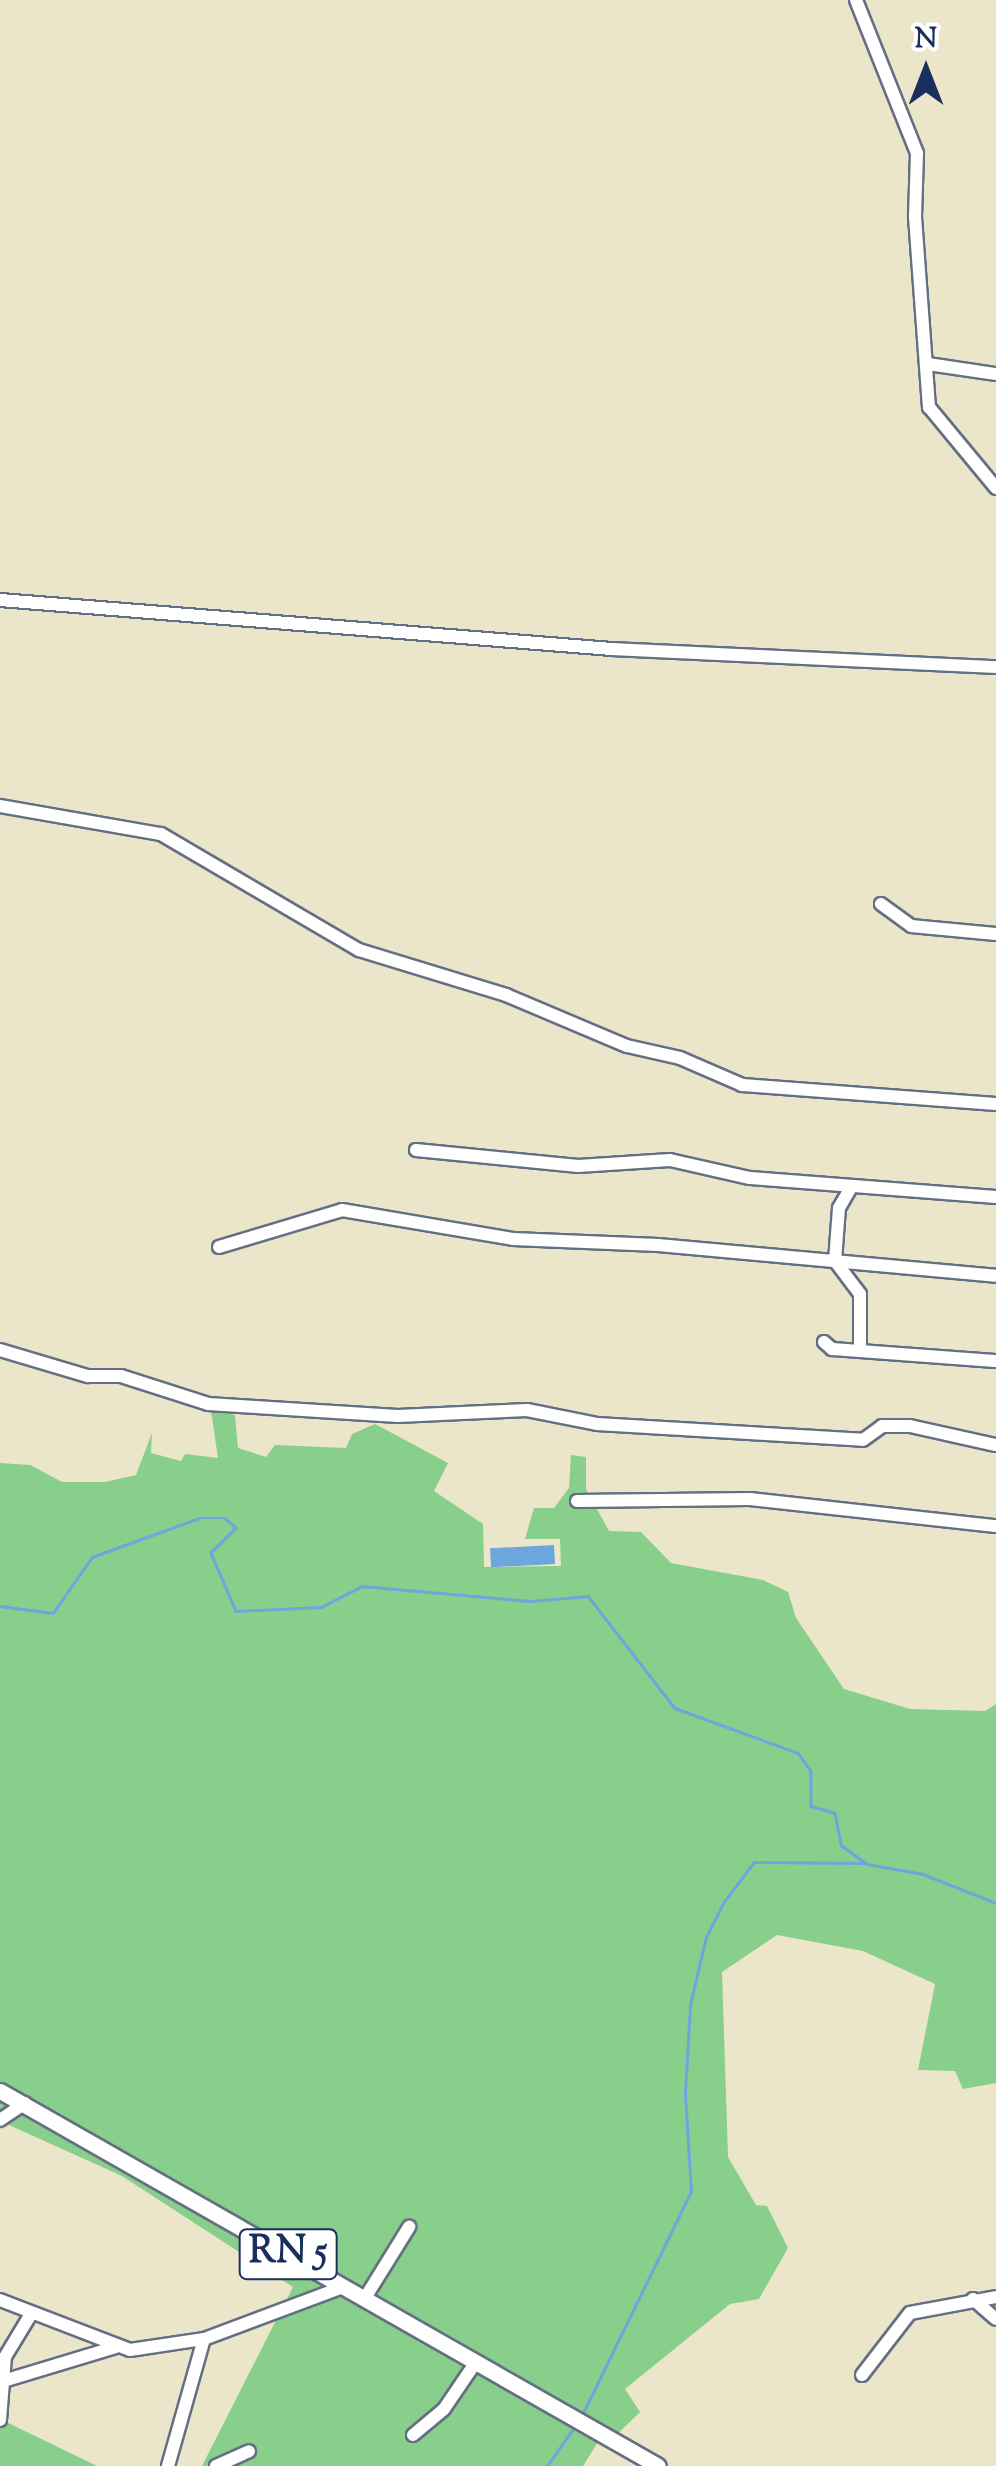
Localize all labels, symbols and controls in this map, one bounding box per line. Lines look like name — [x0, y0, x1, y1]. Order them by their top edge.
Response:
north arrow — [876, 20, 976, 120]
text: N — [915, 20, 937, 60]
road number: RN 5 — [238, 2221, 338, 2287]

